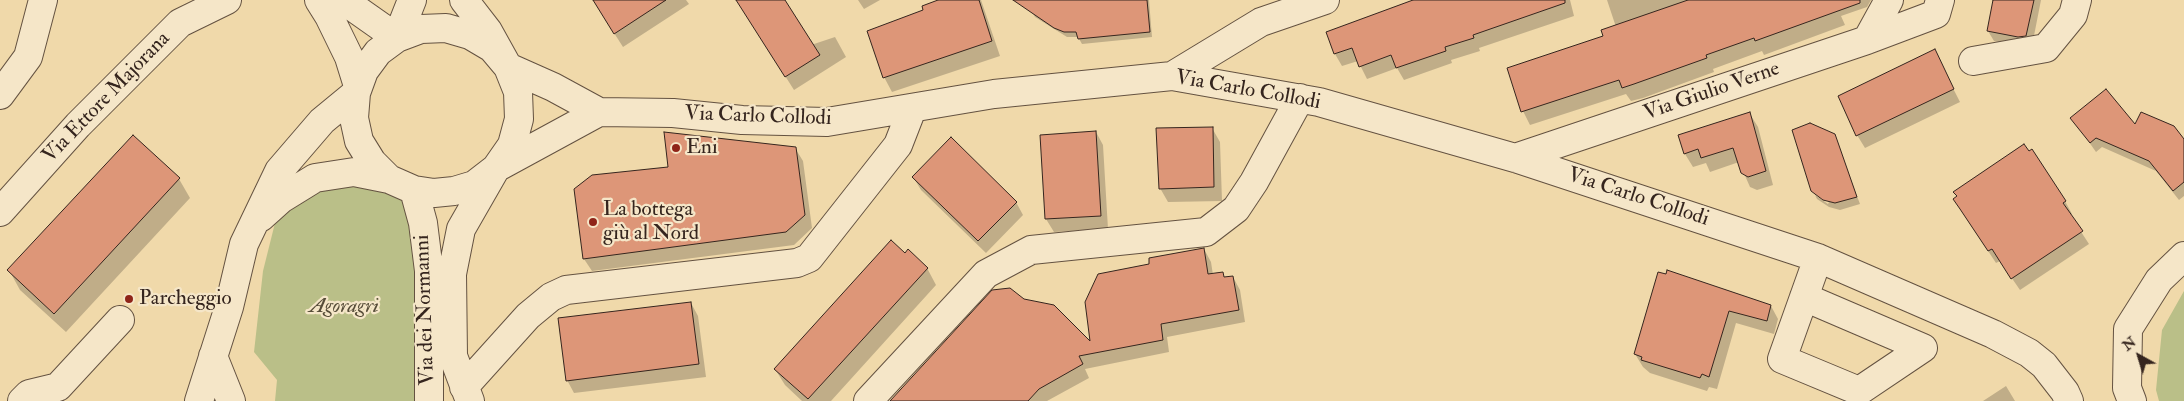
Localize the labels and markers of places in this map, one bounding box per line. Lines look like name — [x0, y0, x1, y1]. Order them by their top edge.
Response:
place label: Eni — [686, 135, 718, 161]
marker: Eni — [670, 142, 682, 154]
place label: La bottega giù al Nord — [603, 197, 699, 247]
marker: La bottega giù al Nord — [587, 216, 599, 228]
place label: Parcheggio — [139, 286, 232, 312]
marker: Parcheggio — [123, 293, 135, 305]

